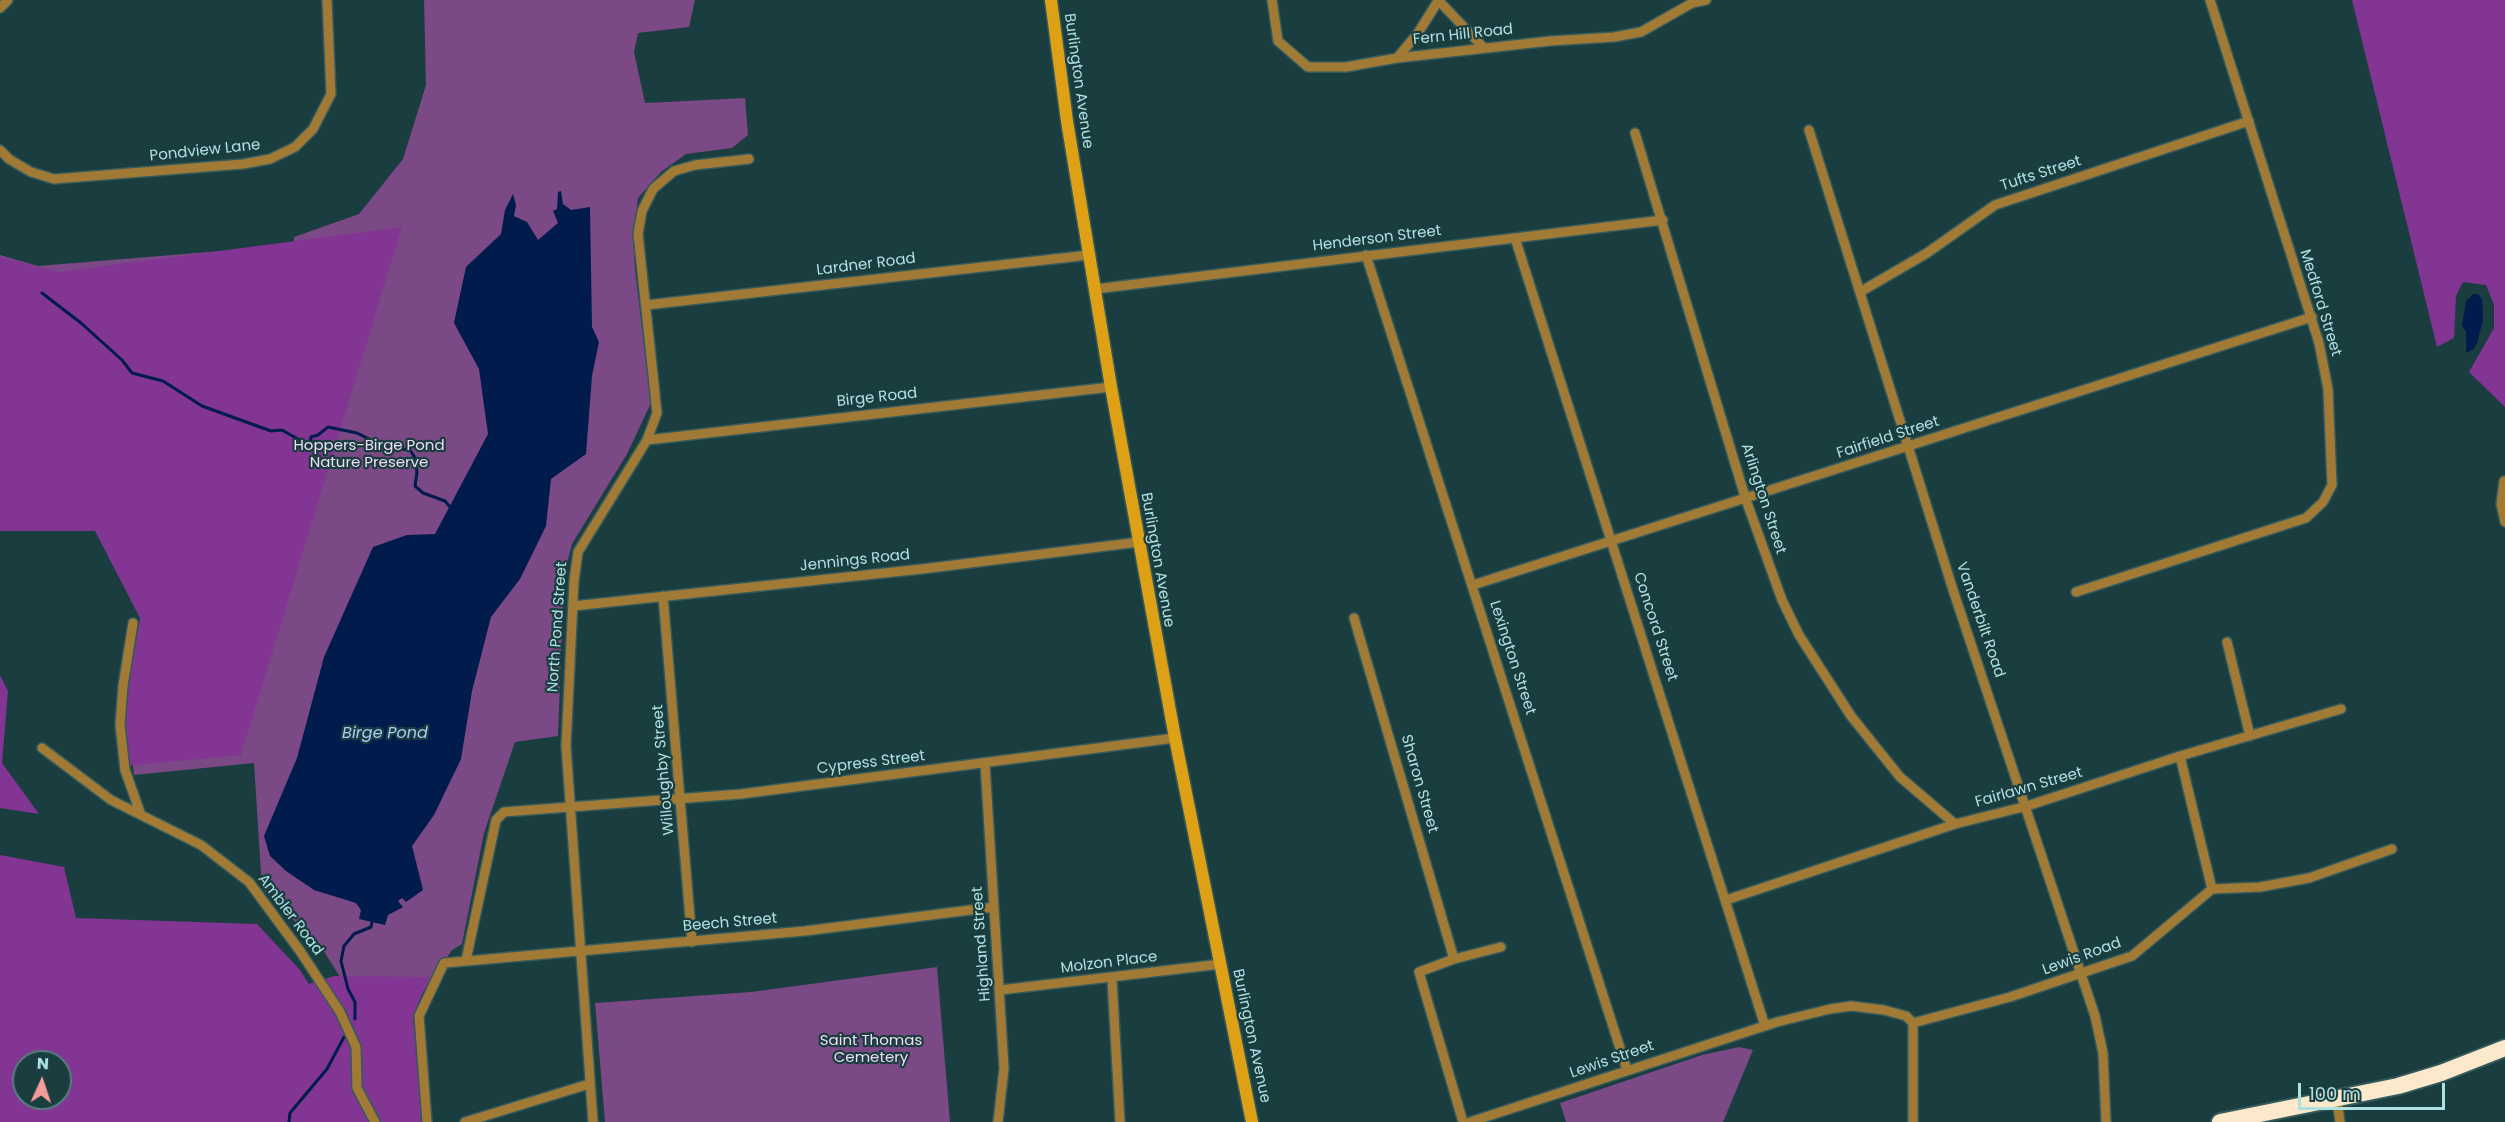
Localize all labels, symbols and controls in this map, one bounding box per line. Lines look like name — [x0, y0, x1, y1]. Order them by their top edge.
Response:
street label: Burlington Avenue — [1060, 12, 1096, 150]
street label: Fern Hill Road — [1412, 21, 1514, 49]
street label: Pondview Lane — [149, 136, 261, 166]
street label: Tufts Street — [1998, 152, 2084, 196]
street label: Henderson Street — [1312, 222, 1442, 256]
street label: Medford Street — [2295, 248, 2345, 358]
street label: Lardner Road — [815, 250, 917, 280]
street label: Birge Road — [836, 385, 918, 411]
street label: Fairfield Street — [1834, 413, 1942, 463]
park label: Hoppers-Birge Pond Nature Preserve — [293, 437, 445, 472]
street label: Arlington Street — [1737, 441, 1789, 557]
street label: Burlington Avenue — [1136, 491, 1178, 629]
street label: Jennings Road — [799, 546, 911, 576]
street label: Vanderbilt Road — [1952, 560, 2008, 680]
street label: North Pond Street — [544, 561, 572, 693]
street label: Concord Street — [1629, 570, 1681, 684]
street label: Lexington Street — [1485, 599, 1539, 717]
street label: Willoughby Street — [649, 704, 679, 836]
water label: Birge Pond — [342, 724, 428, 744]
street label: Sharon Street — [1396, 733, 1442, 835]
street label: Cypress Street — [816, 747, 926, 779]
street label: Fairlawn Street — [1973, 764, 2085, 812]
street label: Ambler Road — [254, 871, 326, 959]
street label: Highland Street — [969, 886, 995, 1002]
street label: Beech Street — [682, 910, 778, 936]
street label: Lewis Road — [2040, 934, 2124, 980]
street label: Molzon Place — [1060, 948, 1158, 978]
street label: Burlington Avenue — [1228, 967, 1274, 1105]
park label: Saint Thomas Cemetery — [820, 1032, 922, 1067]
street label: Lewis Street — [1568, 1037, 1656, 1083]
north arrow — [12, 1050, 72, 1110]
text: N — [36, 1052, 49, 1075]
scale bar — [2301, 1071, 2448, 1109]
text: 100 m — [2309, 1081, 2361, 1106]

